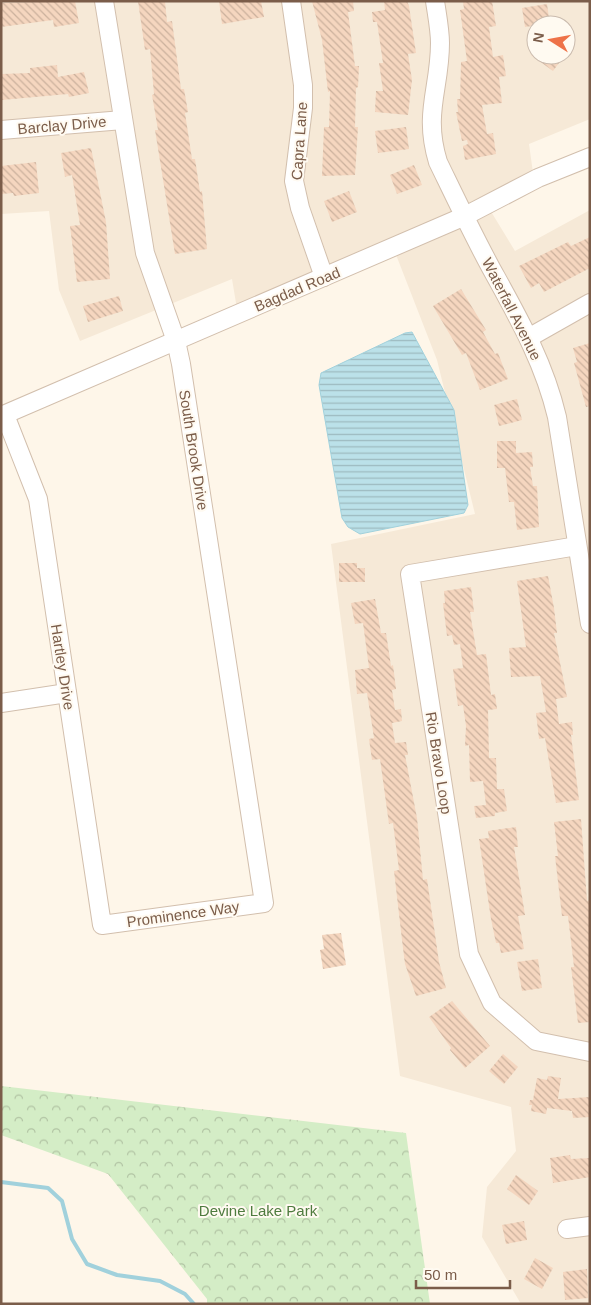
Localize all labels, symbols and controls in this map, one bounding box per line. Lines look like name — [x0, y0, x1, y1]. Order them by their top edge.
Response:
north arrow — [526, 15, 576, 65]
text: N — [529, 31, 547, 44]
street label: Capra Lane — [288, 101, 310, 181]
street label: Barclay Drive — [17, 113, 107, 137]
street label: Waterfall Avenue — [479, 255, 545, 363]
street label: Bagdad Road — [251, 263, 343, 315]
street label: South Brook Drive — [176, 389, 212, 511]
street label: Hartley Drive — [48, 623, 78, 711]
street label: Rio Bravo Loop — [423, 711, 455, 815]
street label: Prominence Way — [126, 898, 241, 930]
park label: Devine Lake Park — [199, 1202, 318, 1219]
scale bar — [416, 1258, 510, 1290]
text: 50 m — [424, 1266, 457, 1283]

